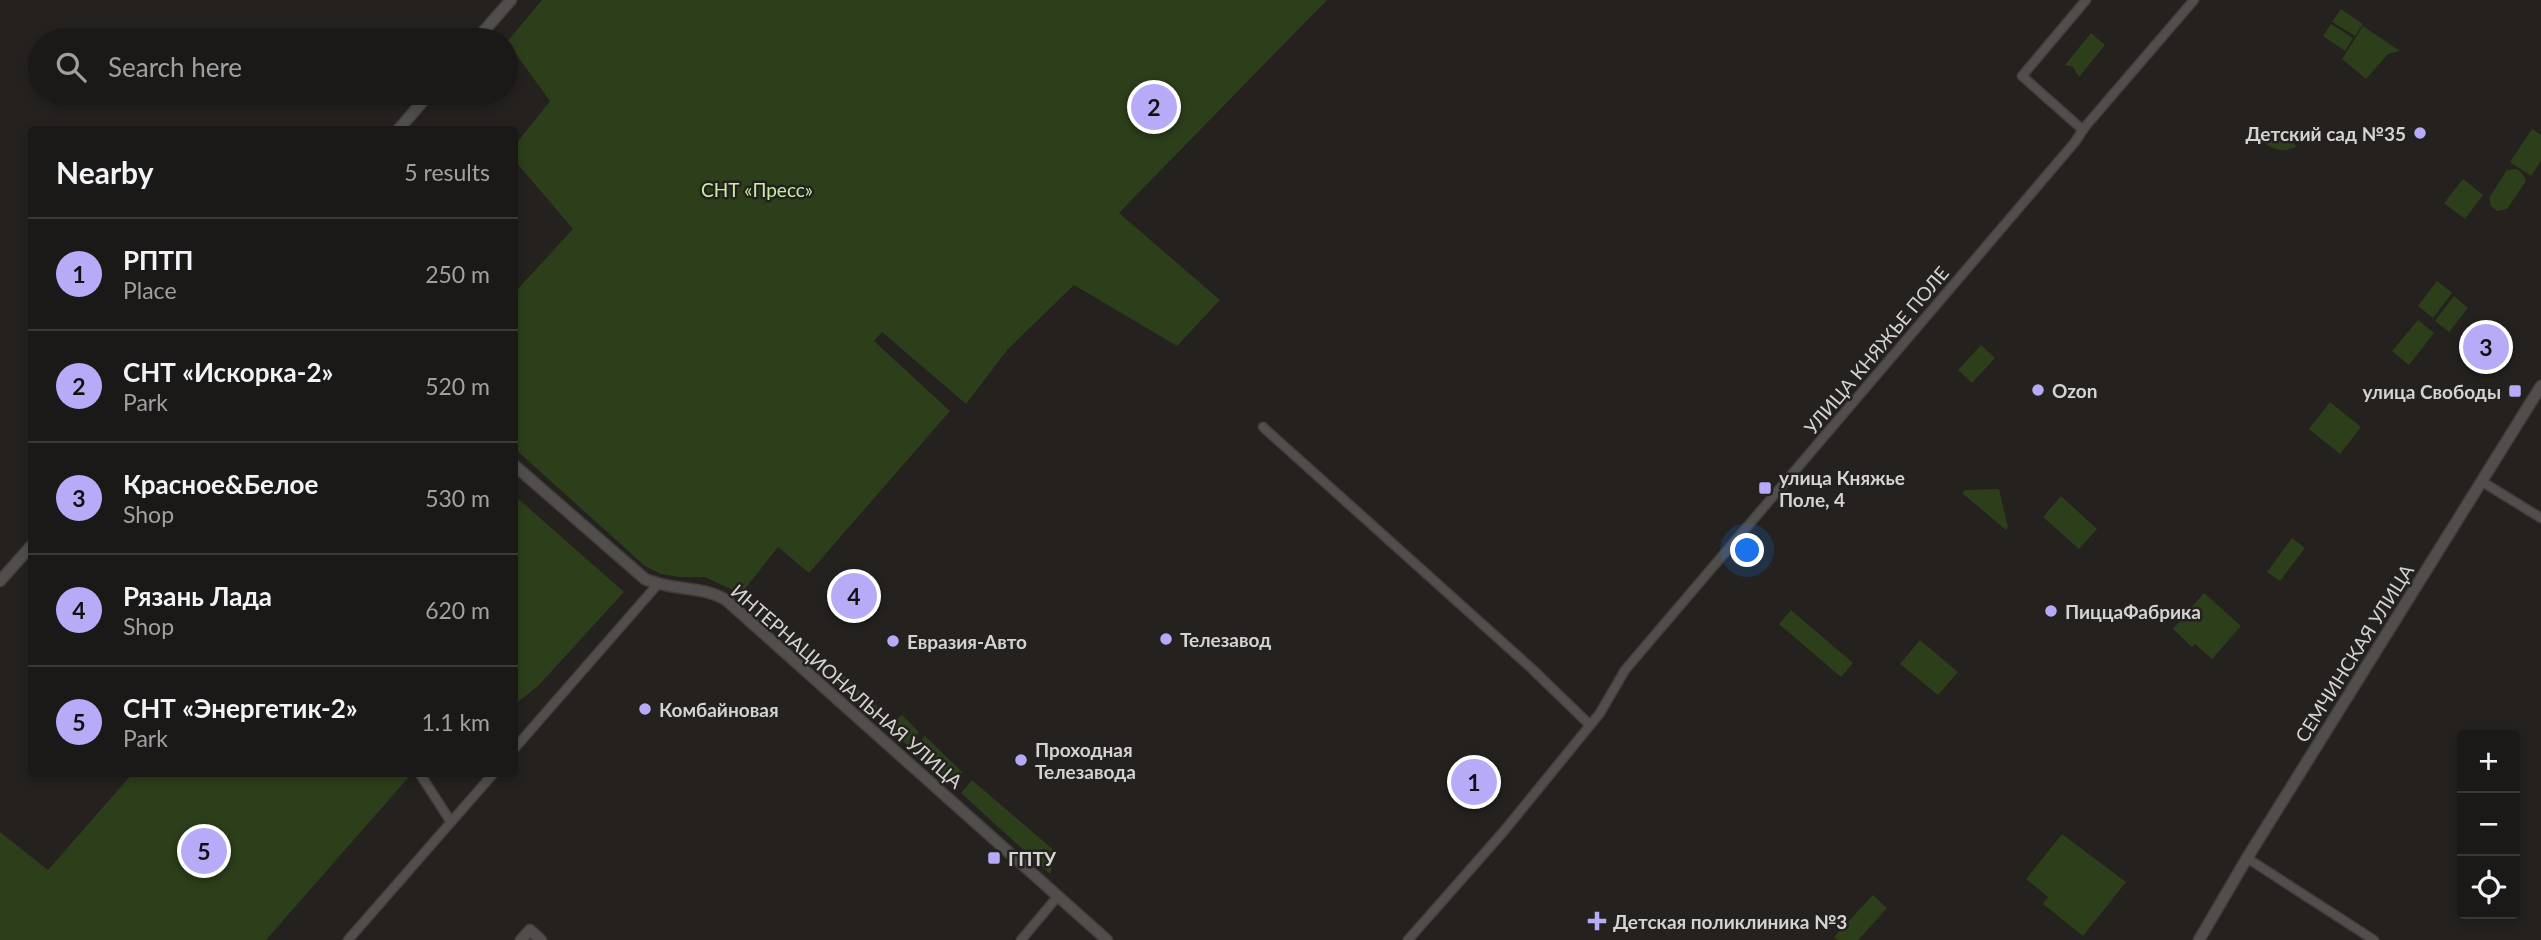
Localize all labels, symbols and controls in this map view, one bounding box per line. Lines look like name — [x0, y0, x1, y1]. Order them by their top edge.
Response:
search box — [28, 28, 518, 105]
icon: search — [52, 48, 90, 86]
text: Search here — [108, 51, 242, 83]
pin: 2 — [1131, 81, 1177, 133]
place label: Детский сад №35 — [2245, 122, 2406, 145]
marker: Детский сад №35 — [2412, 125, 2428, 141]
text: Nearby — [56, 154, 154, 190]
text: 5 results — [404, 158, 490, 186]
park label: СНТ «Пресс» — [701, 178, 813, 201]
text: РПТП — [123, 244, 193, 276]
text: 1 — [72, 260, 86, 288]
text: 250 m — [425, 260, 490, 288]
street label: УЛИЦА КНЯЖЬЕ ПОЛЕ — [1799, 261, 1953, 439]
text: Place — [123, 276, 177, 304]
pin: 3 — [2463, 321, 2509, 373]
text: СНТ «Искорка-2» — [123, 356, 333, 388]
text: 2 — [72, 372, 86, 400]
text: 520 m — [425, 372, 490, 400]
place label: Ozon — [2052, 379, 2097, 402]
place label: улица Свободы — [2362, 380, 2501, 403]
marker: Ozon — [2030, 382, 2046, 398]
marker: улица Свободы — [2507, 383, 2523, 399]
text: Park — [123, 388, 168, 416]
place label: улица Княжье Поле, 4 — [1779, 466, 1905, 511]
text: Красное&Белое — [123, 468, 318, 500]
marker: улица Княжье Поле, 4 — [1757, 480, 1773, 496]
text: 3 — [72, 484, 86, 512]
text: 530 m — [425, 484, 490, 512]
text: Shop — [123, 500, 174, 528]
your location — [1730, 533, 1764, 567]
street label: СЕМЧИНСКАЯ УЛИЦА — [2290, 560, 2418, 746]
pin: 4 — [831, 570, 877, 622]
street label: ИНТЕРНАЦИОНАЛЬНАЯ УЛИЦА — [727, 579, 967, 793]
text: Рязань Лада — [123, 580, 272, 612]
text: 4 — [72, 596, 86, 624]
text: 620 m — [425, 596, 490, 624]
place label: ПиццаФабрика — [2065, 600, 2201, 623]
marker: ПиццаФабрика — [2043, 603, 2059, 619]
text: Shop — [123, 612, 174, 640]
place label: Телезавод — [1180, 628, 1271, 651]
place label: Евразия-Авто — [907, 630, 1027, 653]
marker: Телезавод — [1158, 631, 1174, 647]
marker: Евразия-Авто — [885, 633, 901, 649]
text: СНТ «Энергетик-2» — [123, 692, 358, 724]
place label: Комбайновая — [659, 698, 779, 721]
marker: Комбайновая — [637, 701, 653, 717]
text: 5 — [72, 708, 86, 736]
text: 1.1 km — [421, 708, 490, 736]
text: Park — [123, 724, 168, 752]
map controls — [2457, 730, 2520, 919]
button: + — [2457, 730, 2520, 793]
place label: Проходная Телезавода — [1035, 738, 1136, 783]
marker: Проходная Телезавода — [1013, 752, 1029, 768]
pin: 1 — [1451, 756, 1497, 808]
button: − — [2457, 793, 2520, 856]
pin: 5 — [181, 825, 227, 877]
place label: ГПТУ — [1008, 847, 1057, 870]
marker: ГПТУ — [986, 850, 1002, 866]
button: locate — [2457, 856, 2520, 919]
place label: Детская поликлиника №3 — [1613, 910, 1847, 933]
marker: Детская поликлиника №3 — [1587, 911, 1607, 931]

